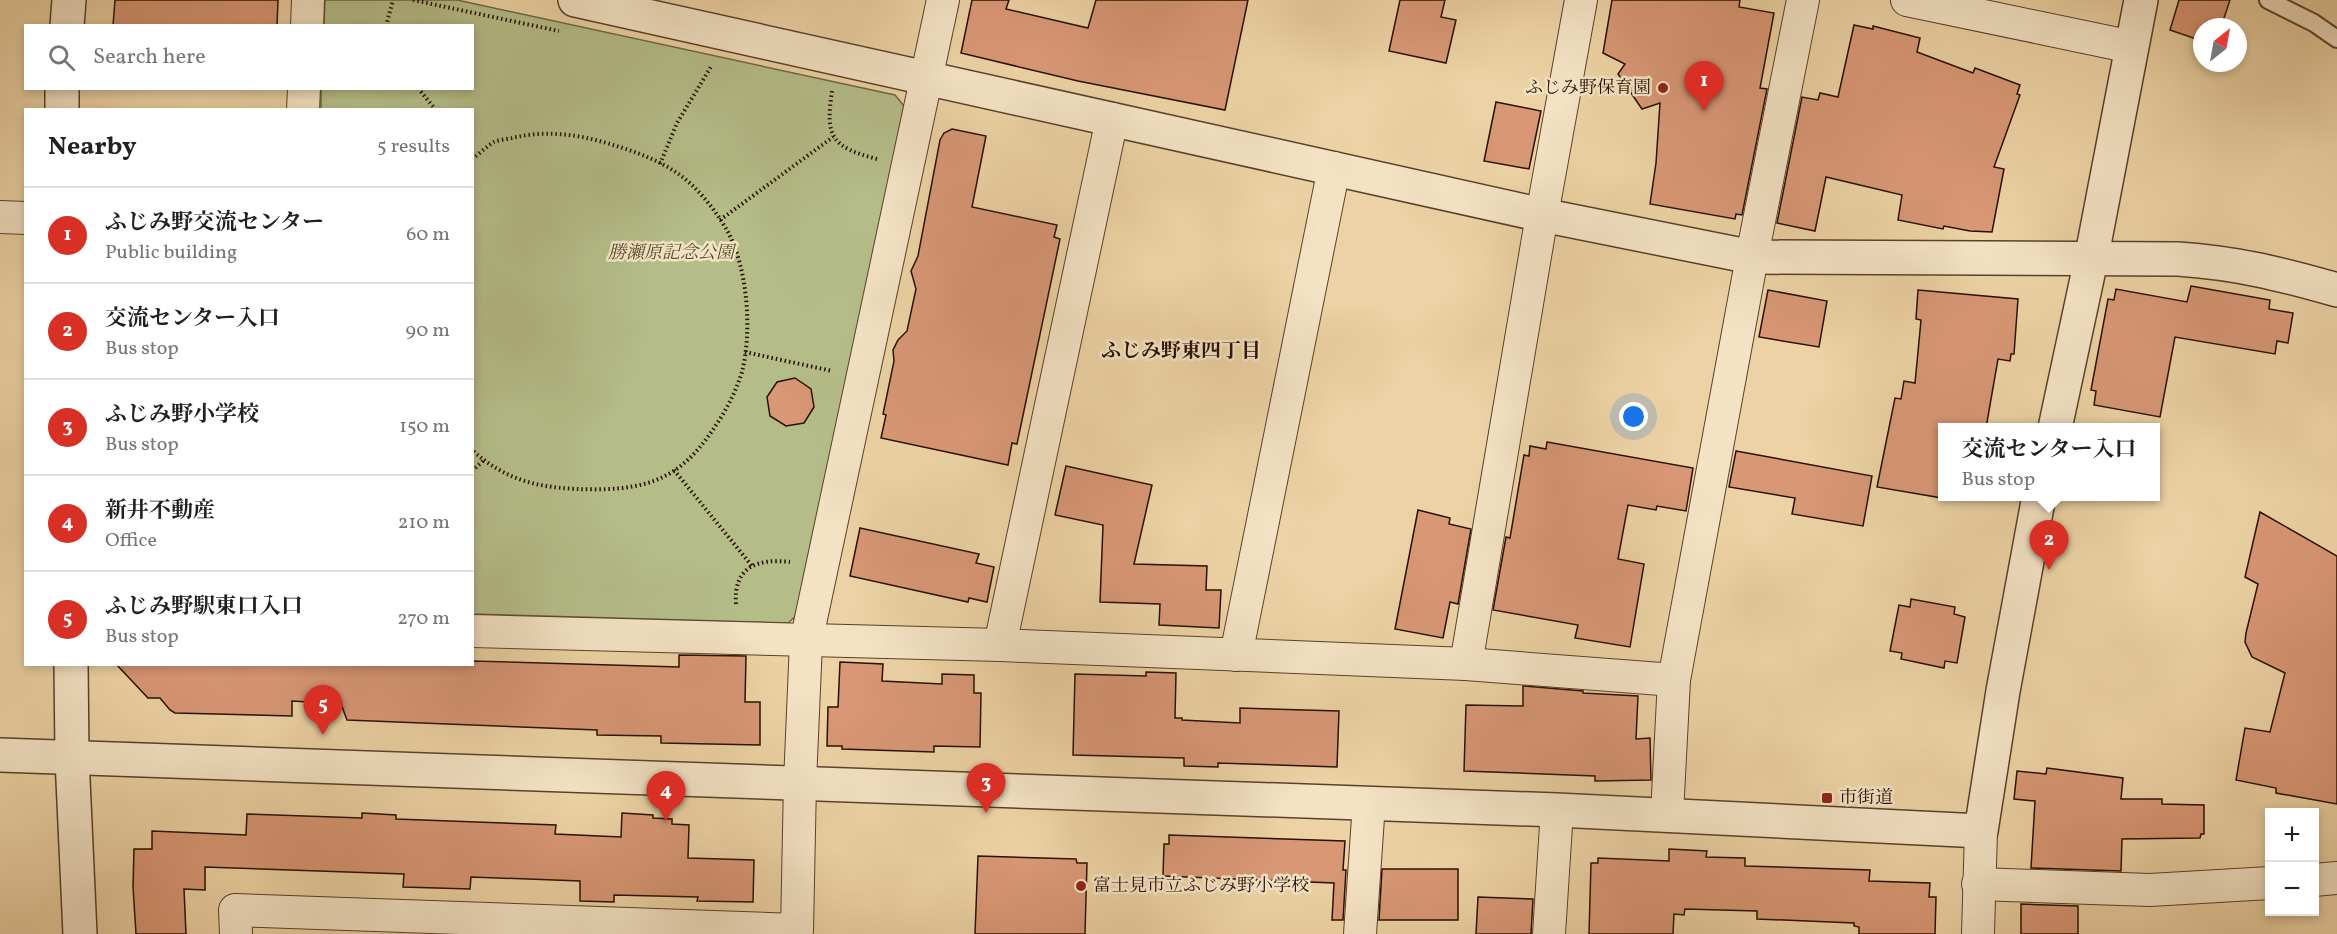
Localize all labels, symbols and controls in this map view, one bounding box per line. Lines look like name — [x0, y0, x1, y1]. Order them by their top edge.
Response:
north arrow — [2193, 18, 2247, 72]
search box — [24, 24, 474, 90]
icon: search — [45, 41, 78, 74]
text: Search here — [93, 42, 206, 73]
pin: 1 — [1684, 62, 1724, 111]
place label: ふじみ野保育園 — [1525, 76, 1651, 101]
marker: ふじみ野保育園 — [1656, 81, 1670, 95]
text: Nearby — [48, 129, 137, 165]
text: 5 results — [377, 133, 450, 161]
text: ふじみ野交流センター — [105, 208, 324, 239]
text: 1 — [63, 221, 72, 249]
text: 60 m — [406, 221, 450, 249]
text: Public building — [105, 239, 237, 267]
park label: 勝瀬原記念公園 — [608, 241, 737, 266]
text: 交流センター入口 — [105, 304, 280, 335]
text: 2 — [62, 317, 73, 345]
text: 90 m — [406, 317, 450, 345]
text: Bus stop — [105, 335, 179, 363]
district label: ふじみ野東四丁目 — [1101, 338, 1261, 366]
text: ふじみ野小学校 — [105, 400, 259, 431]
your location — [1619, 402, 1648, 431]
text: 3 — [62, 413, 73, 441]
text: 150 m — [399, 413, 450, 441]
popup — [1938, 423, 2160, 501]
text: Bus stop — [105, 431, 179, 459]
text: 交流センター入口 — [1961, 435, 2137, 466]
text: Bus stop — [1961, 466, 2035, 494]
text: 新井不動産 — [105, 496, 215, 527]
text: 4 — [61, 509, 74, 537]
text: 210 m — [398, 509, 450, 537]
pin: 2 — [2030, 520, 2068, 570]
text: Office — [105, 527, 157, 555]
text: ふじみ野駅東口入口 — [105, 592, 303, 623]
text: 5 — [63, 605, 72, 633]
text: 270 m — [397, 605, 450, 633]
text: Bus stop — [105, 623, 179, 651]
pin: 5 — [304, 686, 342, 735]
pin: 3 — [966, 764, 1006, 813]
pin: 4 — [646, 772, 686, 821]
place label: 市街道 — [1839, 786, 1893, 811]
marker: 市街道 — [1820, 791, 1834, 805]
map controls — [2265, 808, 2319, 916]
button: + — [2265, 808, 2319, 862]
button: − — [2265, 862, 2319, 916]
place label: 富士見市立ふじみ野小学校 — [1093, 874, 1309, 899]
marker: 富士見市立ふじみ野小学校 — [1074, 879, 1088, 893]

